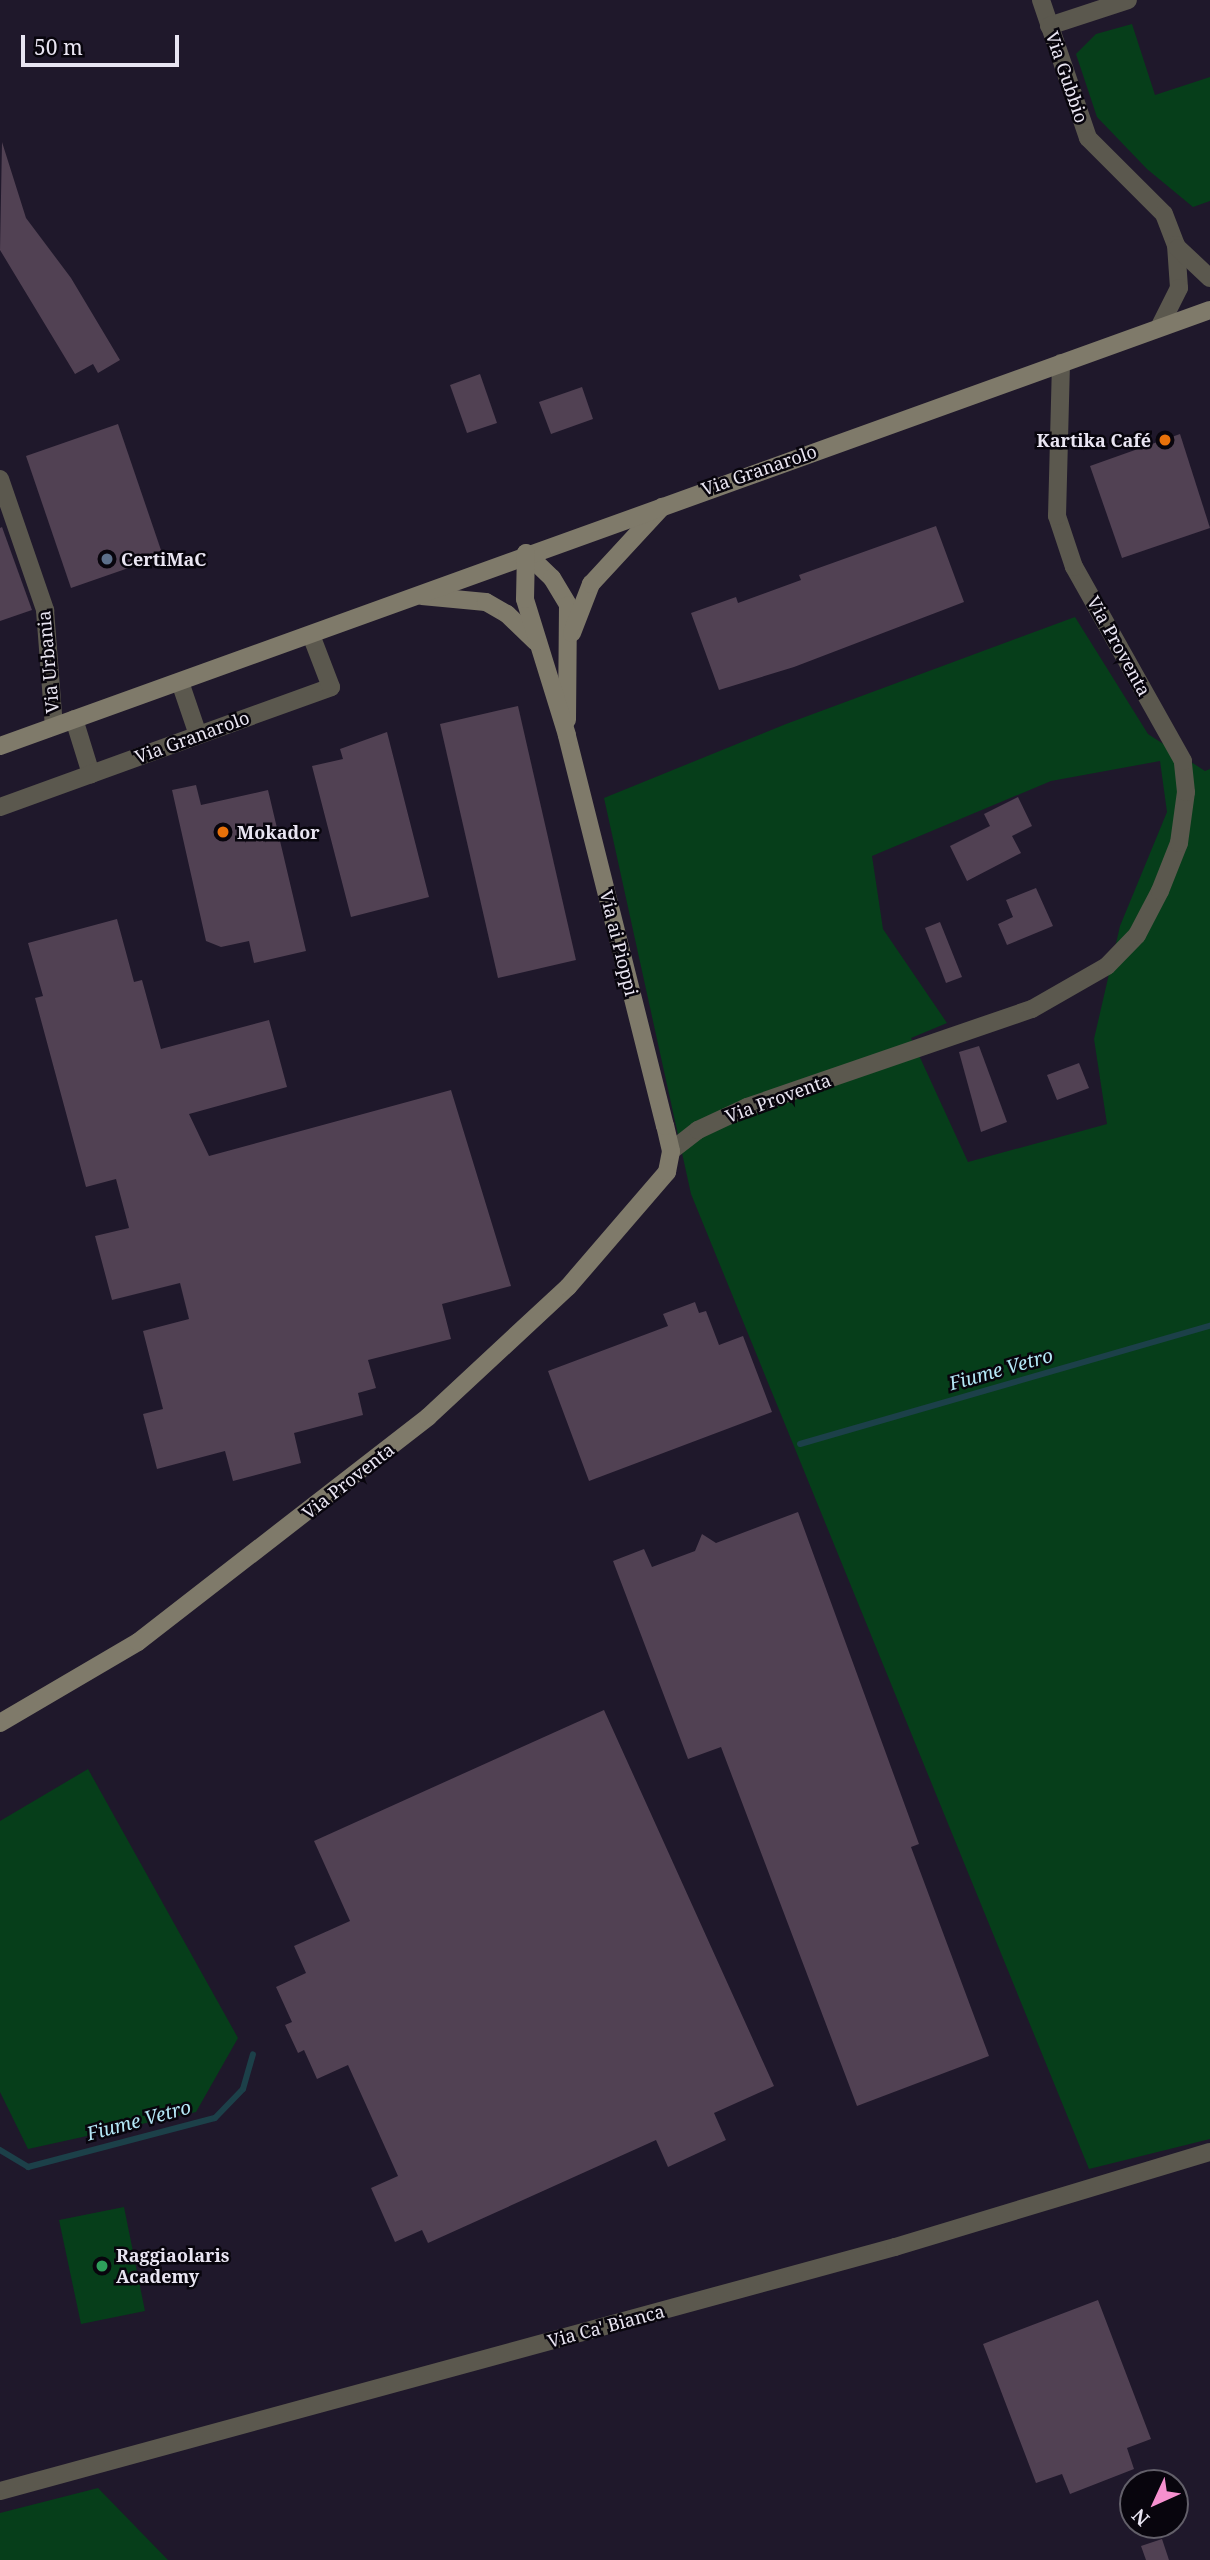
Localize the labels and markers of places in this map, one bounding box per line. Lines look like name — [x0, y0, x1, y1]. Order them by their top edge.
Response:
place label: Kartika Café — [1037, 429, 1151, 451]
marker: Kartika Café — [1157, 432, 1173, 448]
place label: CertiMaC — [121, 548, 206, 570]
marker: CertiMaC — [99, 551, 115, 567]
place label: Mokador — [237, 821, 320, 843]
marker: Mokador — [215, 824, 231, 840]
place label: Raggiaolaris Academy — [116, 2245, 230, 2288]
marker: Raggiaolaris Academy — [94, 2258, 110, 2274]

